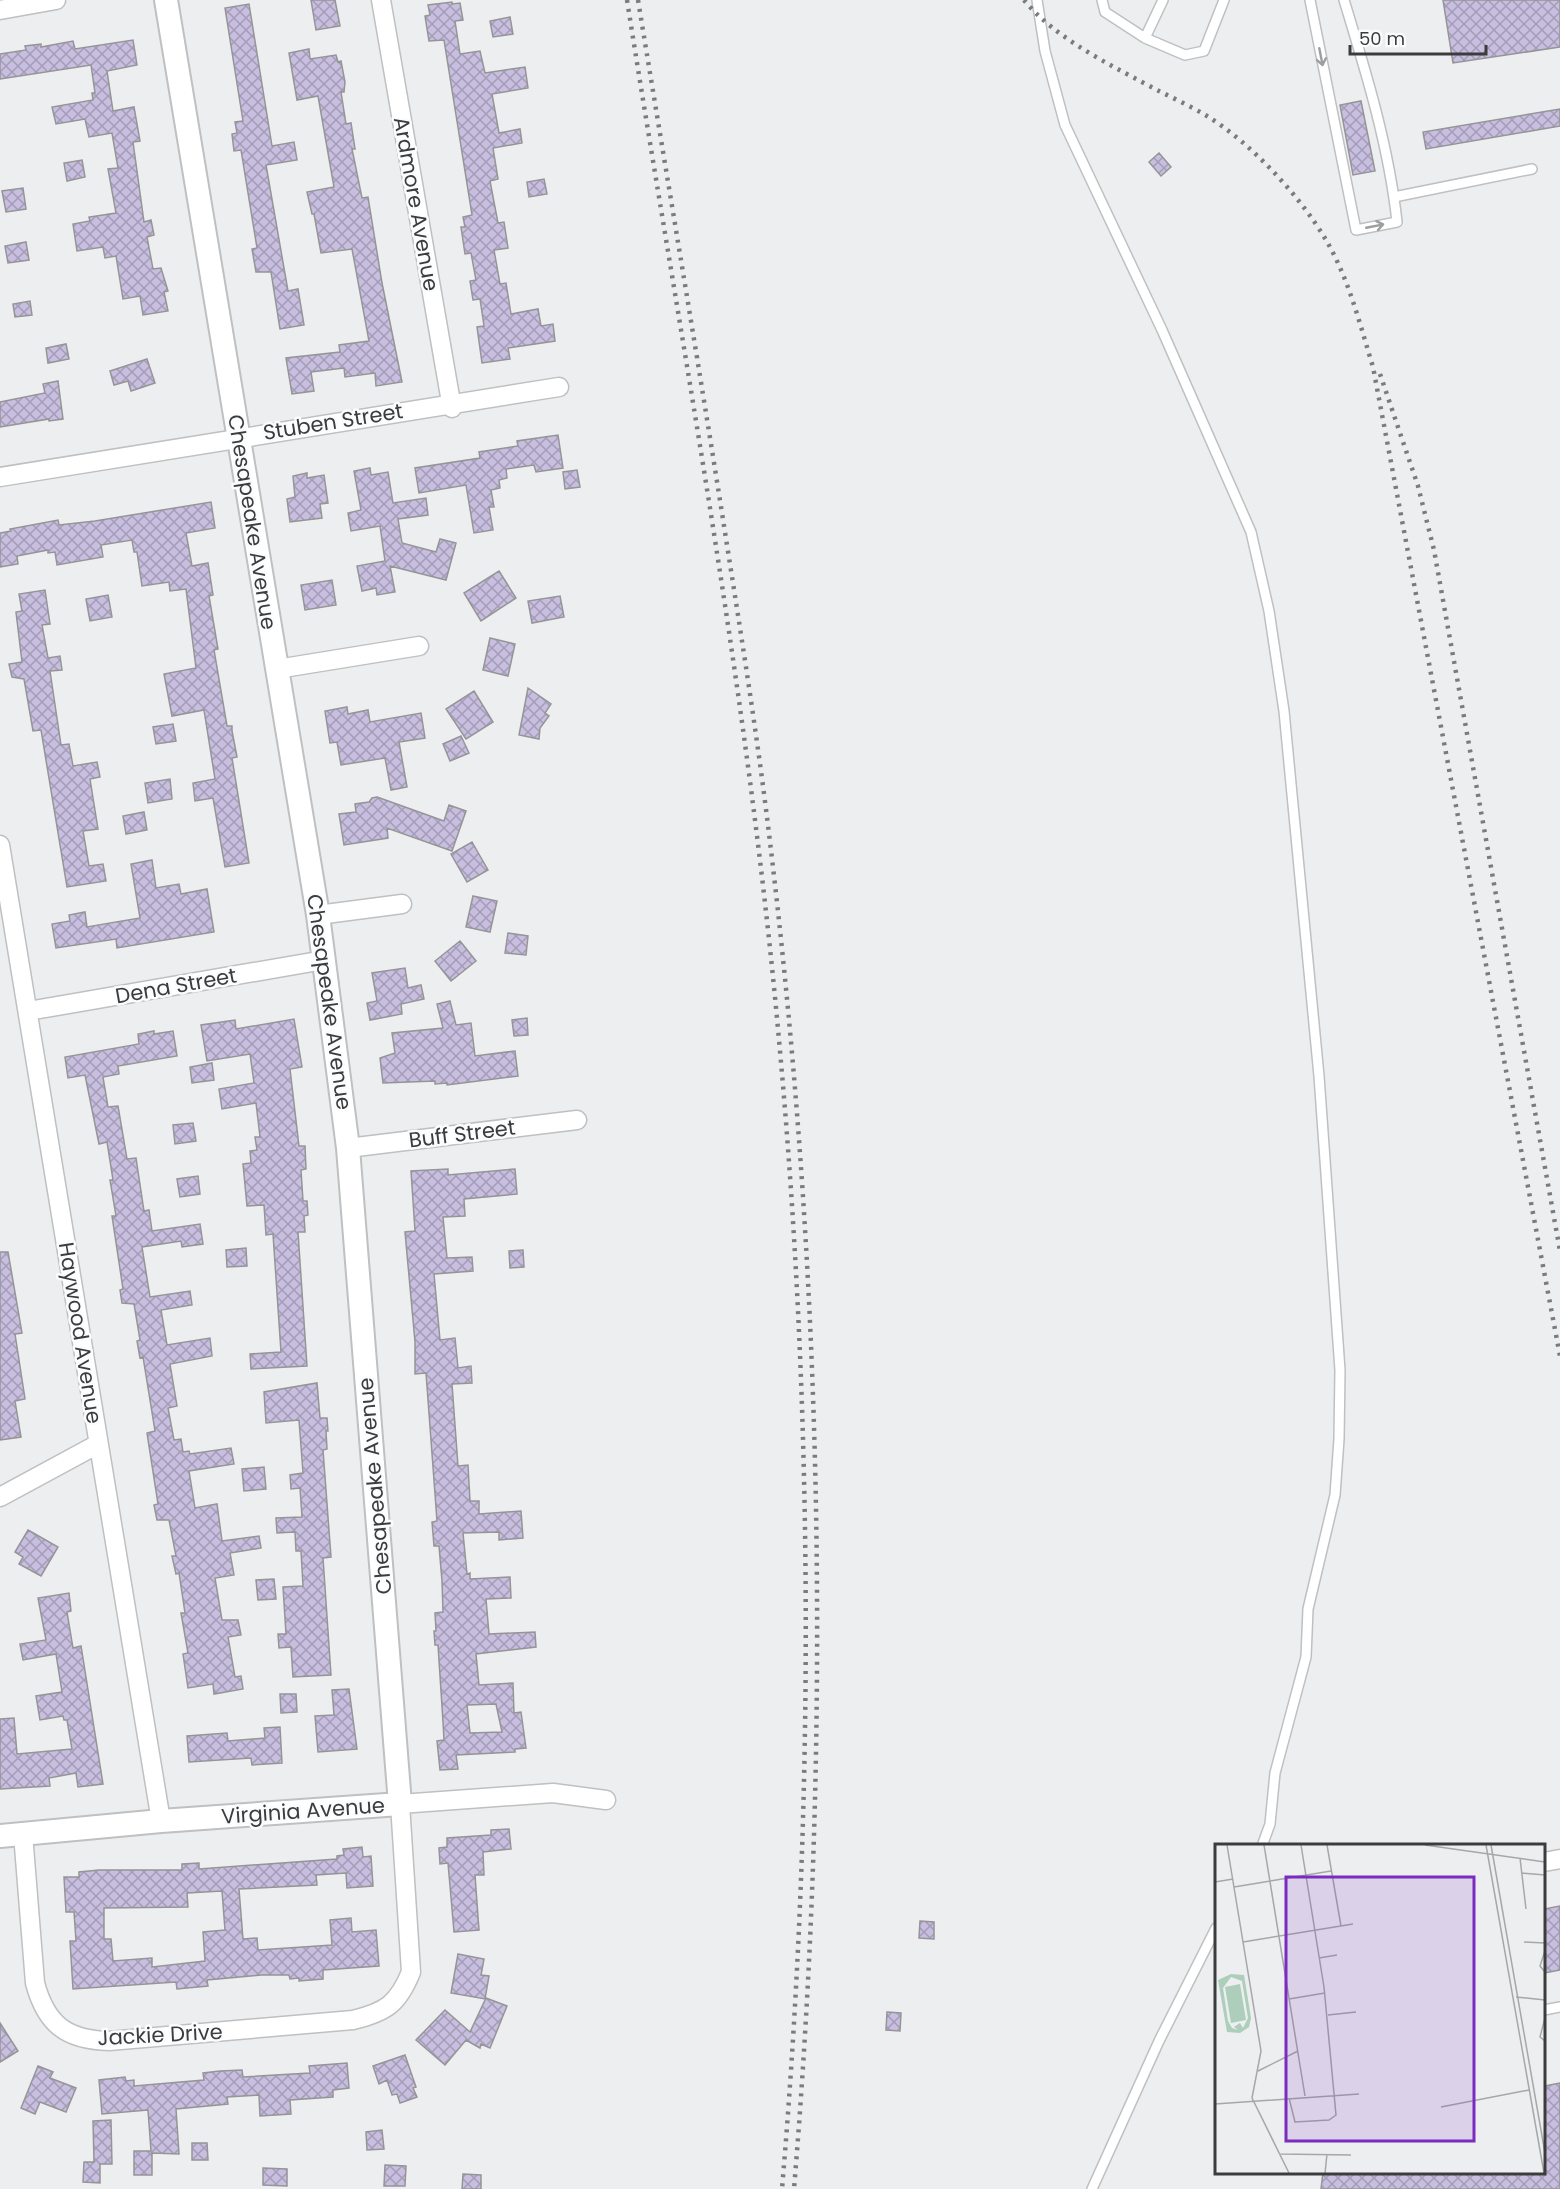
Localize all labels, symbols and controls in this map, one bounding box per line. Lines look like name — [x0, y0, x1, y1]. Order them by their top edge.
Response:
scale bar — [1350, 18, 1486, 56]
text: 50 m — [1359, 26, 1405, 51]
one-way arrow — [1316, 47, 1327, 67]
street label: Ardmore Avenue — [387, 114, 446, 293]
one-way arrow — [1365, 220, 1384, 231]
street label: Stuben Street — [261, 396, 405, 447]
street label: Chesapeake Avenue — [221, 412, 284, 632]
street label: Chesapeake Avenue — [300, 892, 359, 1112]
street label: Dena Street — [113, 961, 239, 1010]
street label: Buff Street — [407, 1113, 517, 1154]
street label: Haywood Avenue — [52, 1240, 109, 1426]
street label: Chesapeake Avenue — [351, 1376, 398, 1596]
street label: Virginia Avenue — [220, 1790, 386, 1831]
inset map — [1215, 1844, 1545, 2174]
street label: Jackie Drive — [97, 2017, 223, 2052]

